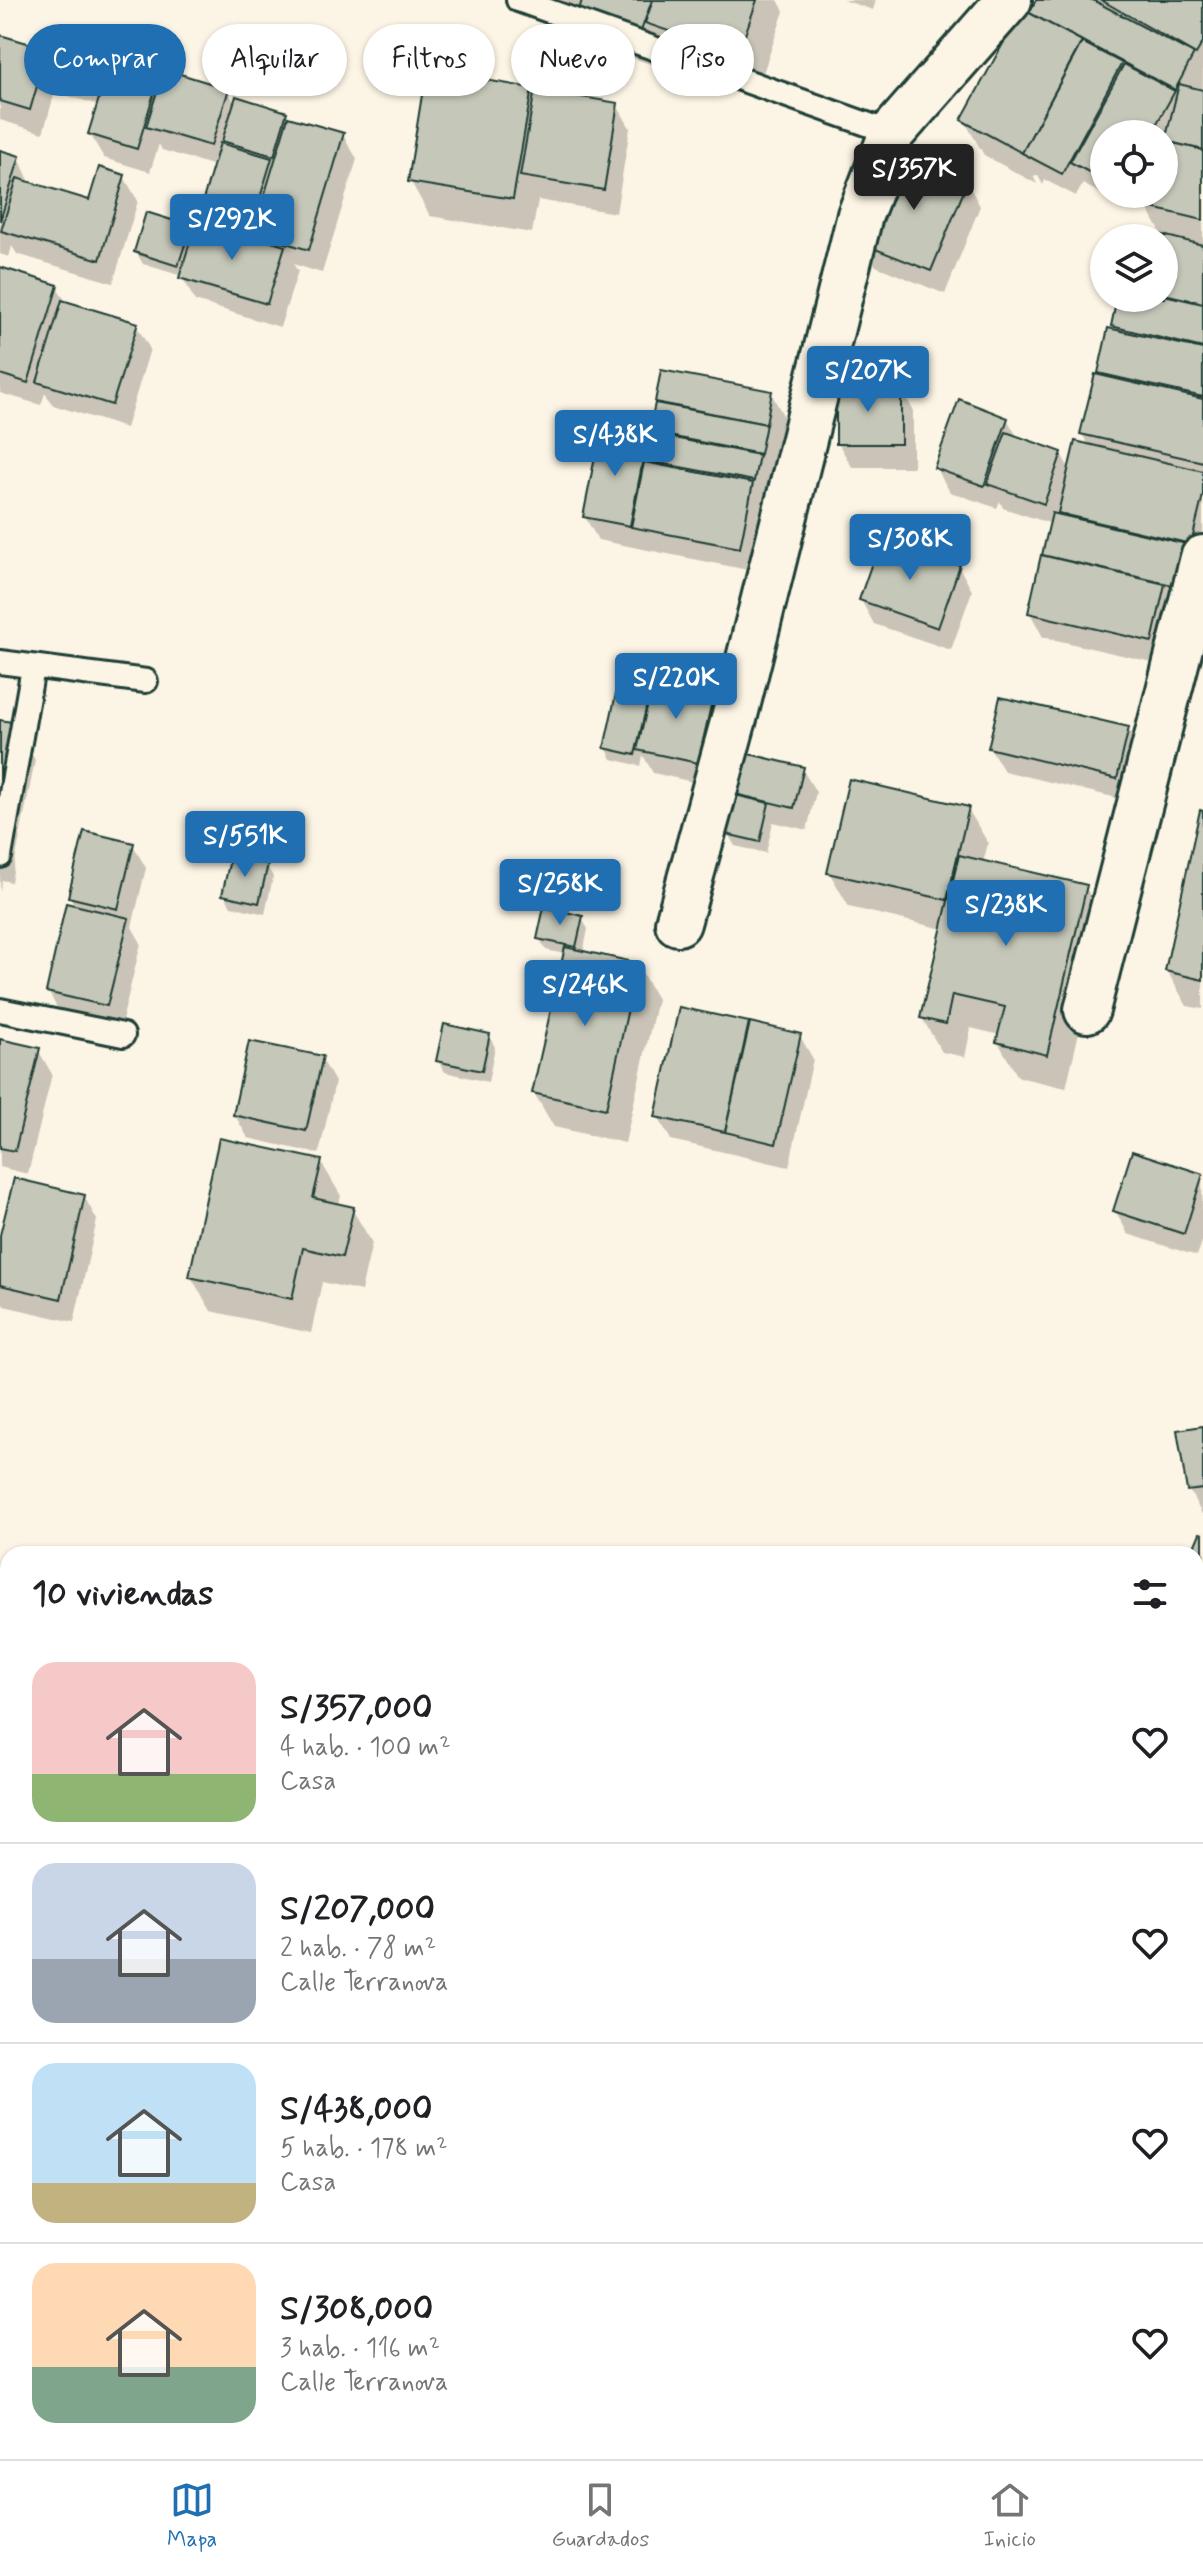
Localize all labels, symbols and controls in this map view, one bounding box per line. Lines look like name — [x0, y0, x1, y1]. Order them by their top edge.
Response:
chip: Comprar — [24, 24, 186, 96]
chip: Alquilar — [202, 24, 347, 96]
chip: Filtros — [363, 24, 495, 96]
chip: Nuevo — [511, 24, 635, 96]
chip: Piso — [651, 24, 754, 96]
map controls — [1090, 120, 1178, 312]
button: locate — [1090, 120, 1178, 208]
pin: S/357K — [849, 144, 979, 212]
text: S/357K — [872, 153, 956, 187]
pin: S/292K — [167, 194, 297, 262]
text: S/292K — [188, 203, 276, 237]
button: layers — [1090, 224, 1178, 312]
pin: S/207K — [803, 346, 933, 414]
text: S/207K — [825, 355, 911, 389]
pin: S/438K — [550, 410, 680, 478]
text: S/438K — [573, 419, 657, 453]
pin: S/308K — [845, 514, 975, 582]
text: S/308K — [868, 523, 952, 557]
pin: S/220K — [611, 653, 741, 721]
text: S/220K — [633, 662, 719, 696]
pin: S/551K — [180, 811, 310, 879]
text: S/551K — [203, 820, 287, 854]
pin: S/258K — [495, 859, 625, 927]
text: S/258K — [518, 868, 602, 902]
pin: S/238K — [941, 880, 1071, 948]
text: S/238K — [965, 889, 1047, 923]
pin: S/246K — [520, 960, 650, 1028]
text: S/246K — [543, 969, 627, 1003]
text: 10 viviendas — [32, 1572, 214, 1617]
icon: filters — [1128, 1572, 1172, 1616]
text: S/357,000 — [280, 1686, 432, 1731]
icon: home — [96, 1694, 192, 1790]
icon: heart — [1128, 1720, 1172, 1764]
text: 4 hab. · 100 m² — [280, 1731, 451, 1765]
text: Casa — [280, 1765, 336, 1799]
text: S/207,000 — [280, 1887, 435, 1932]
icon: home — [96, 1895, 192, 1991]
icon: heart — [1128, 1921, 1172, 1965]
text: 2 hab. · 78 m² — [280, 1932, 436, 1966]
text: Calle Terranova — [280, 1966, 448, 2000]
text: S/438,000 — [280, 2087, 432, 2132]
icon: home — [96, 2095, 192, 2191]
icon: heart — [1128, 2121, 1172, 2165]
text: 5 hab. · 178 m² — [280, 2132, 448, 2166]
text: Casa — [280, 2166, 336, 2200]
text: S/308,000 — [280, 2287, 433, 2332]
icon: home — [96, 2295, 192, 2391]
icon: heart — [1128, 2321, 1172, 2365]
text: 3 hab. · 116 m² — [280, 2332, 440, 2366]
text: Calle Terranova — [280, 2366, 448, 2400]
tab: Mapa — [167, 2478, 217, 2554]
tab: Guardados — [551, 2478, 649, 2554]
tab: Inicio — [983, 2478, 1036, 2554]

